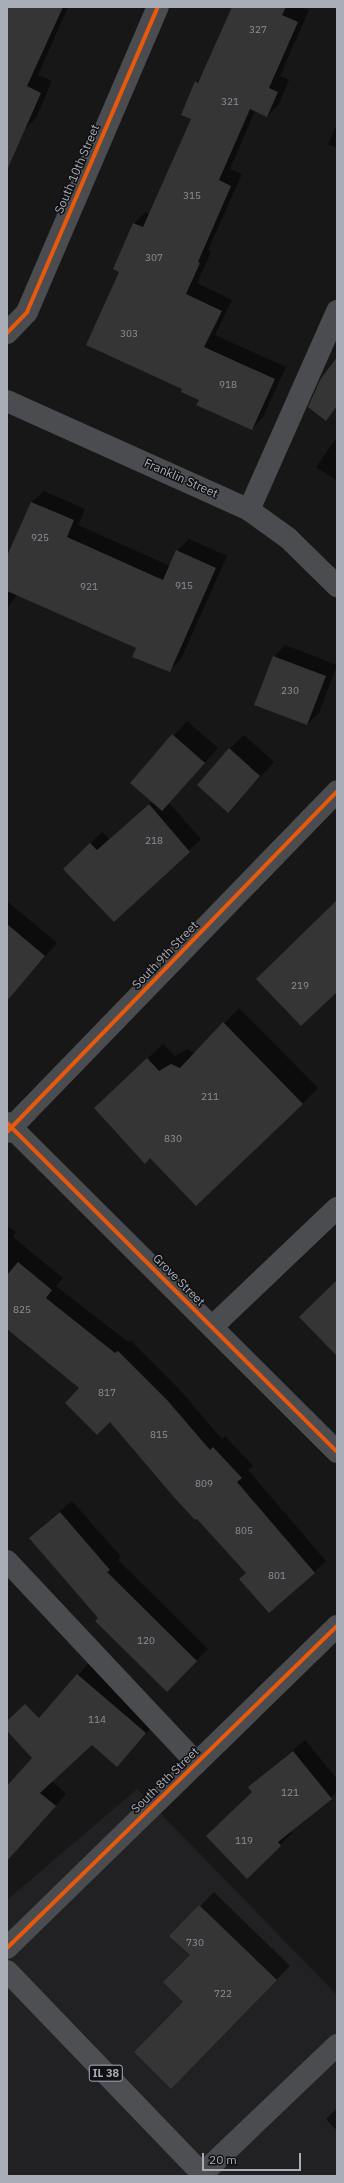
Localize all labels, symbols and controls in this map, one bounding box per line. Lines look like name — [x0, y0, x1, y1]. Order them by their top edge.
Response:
house number: 327 — [249, 24, 267, 36]
house number: 321 — [221, 96, 239, 108]
street label: South 10th Street — [52, 122, 102, 216]
house number: 315 — [183, 190, 201, 202]
house number: 307 — [145, 252, 163, 264]
house number: 303 — [120, 328, 138, 340]
house number: 918 — [219, 379, 237, 391]
street label: Franklin Street — [142, 455, 220, 501]
house number: 925 — [31, 532, 49, 544]
house number: 915 — [175, 580, 193, 592]
house number: 921 — [80, 581, 98, 593]
house number: 230 — [281, 685, 299, 697]
house number: 218 — [145, 835, 163, 847]
street label: South 9th Street — [129, 918, 201, 992]
house number: 219 — [291, 980, 309, 992]
house number: 211 — [201, 1091, 219, 1103]
house number: 830 — [164, 1133, 182, 1145]
street label: Grove Street — [150, 1251, 208, 1309]
house number: 825 — [13, 1304, 31, 1316]
house number: 817 — [98, 1387, 116, 1399]
house number: 815 — [150, 1429, 168, 1441]
house number: 809 — [195, 1478, 213, 1490]
house number: 805 — [235, 1525, 253, 1537]
house number: 801 — [268, 1570, 286, 1582]
house number: 120 — [137, 1635, 155, 1647]
house number: 114 — [88, 1714, 106, 1726]
street label: South 8th Street — [128, 1744, 202, 1816]
house number: 121 — [281, 1787, 299, 1799]
house number: 119 — [235, 1835, 253, 1847]
house number: 730 — [186, 1937, 204, 1949]
house number: 722 — [214, 1988, 232, 2000]
road number: IL 38 — [88, 2064, 124, 2082]
scale bar — [204, 2145, 303, 2171]
text: 20 m — [209, 2152, 237, 2167]

